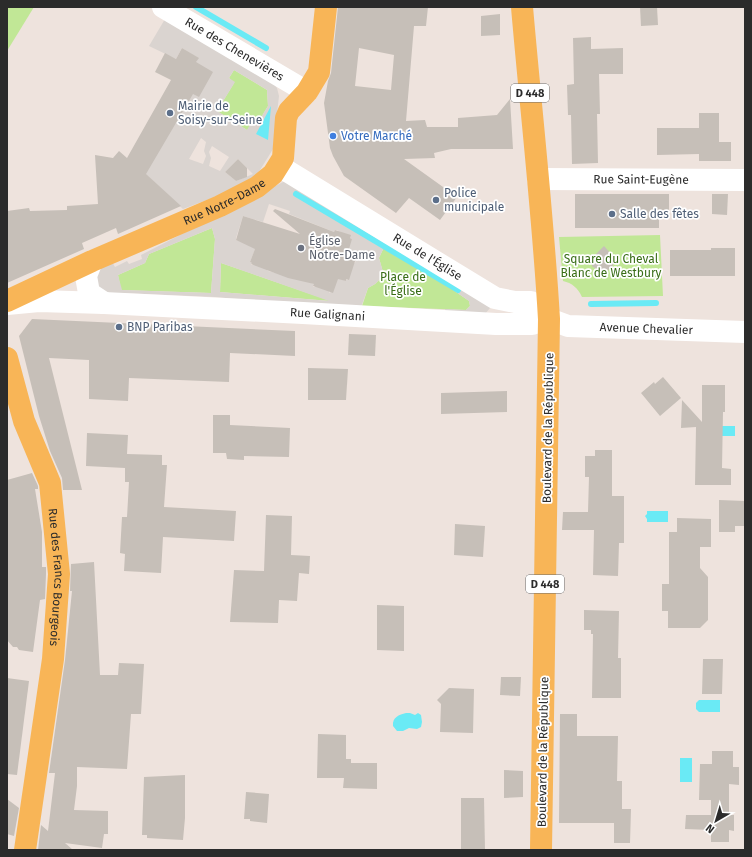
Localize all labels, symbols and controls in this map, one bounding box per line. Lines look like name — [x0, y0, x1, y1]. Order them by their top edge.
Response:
street label: Rue des Chenevières — [182, 15, 287, 84]
road number: D 448 — [511, 84, 549, 102]
place label: Mairie de Soisy-sur-Seine — [178, 99, 262, 127]
marker: Mairie de Soisy-sur-Seine — [165, 108, 175, 118]
place label: Votre Marché — [341, 129, 412, 143]
marker: Votre Marché — [328, 131, 338, 141]
street label: Rue Saint-Eugène — [593, 172, 689, 187]
street label: Rue Notre-Dame — [181, 176, 269, 228]
place label: Police municipale — [444, 186, 504, 214]
marker: Police municipale — [431, 195, 441, 205]
place label: Salle des fêtes — [620, 207, 699, 221]
marker: Salle des fêtes — [607, 209, 617, 219]
street label: Rue de l'Église — [390, 230, 465, 283]
place label: Église Notre-Dame — [309, 233, 375, 262]
marker: Église Notre-Dame — [296, 243, 306, 253]
park label: Square du Cheval Blanc de Westbury — [560, 252, 662, 280]
park label: Place de l'Église — [380, 270, 426, 298]
street label: Rue Galignani — [290, 305, 365, 324]
place label: BNP Paribas — [127, 320, 193, 334]
street label: Avenue Chevalier — [599, 320, 694, 337]
marker: BNP Paribas — [114, 322, 124, 332]
street label: Boulevard de la République — [540, 353, 556, 503]
street label: Rue des Francs Bourgeois — [46, 507, 66, 647]
road number: D 448 — [526, 575, 564, 593]
street label: Boulevard de la République — [535, 677, 551, 827]
north arrow — [696, 801, 736, 841]
text: N — [703, 821, 717, 836]

